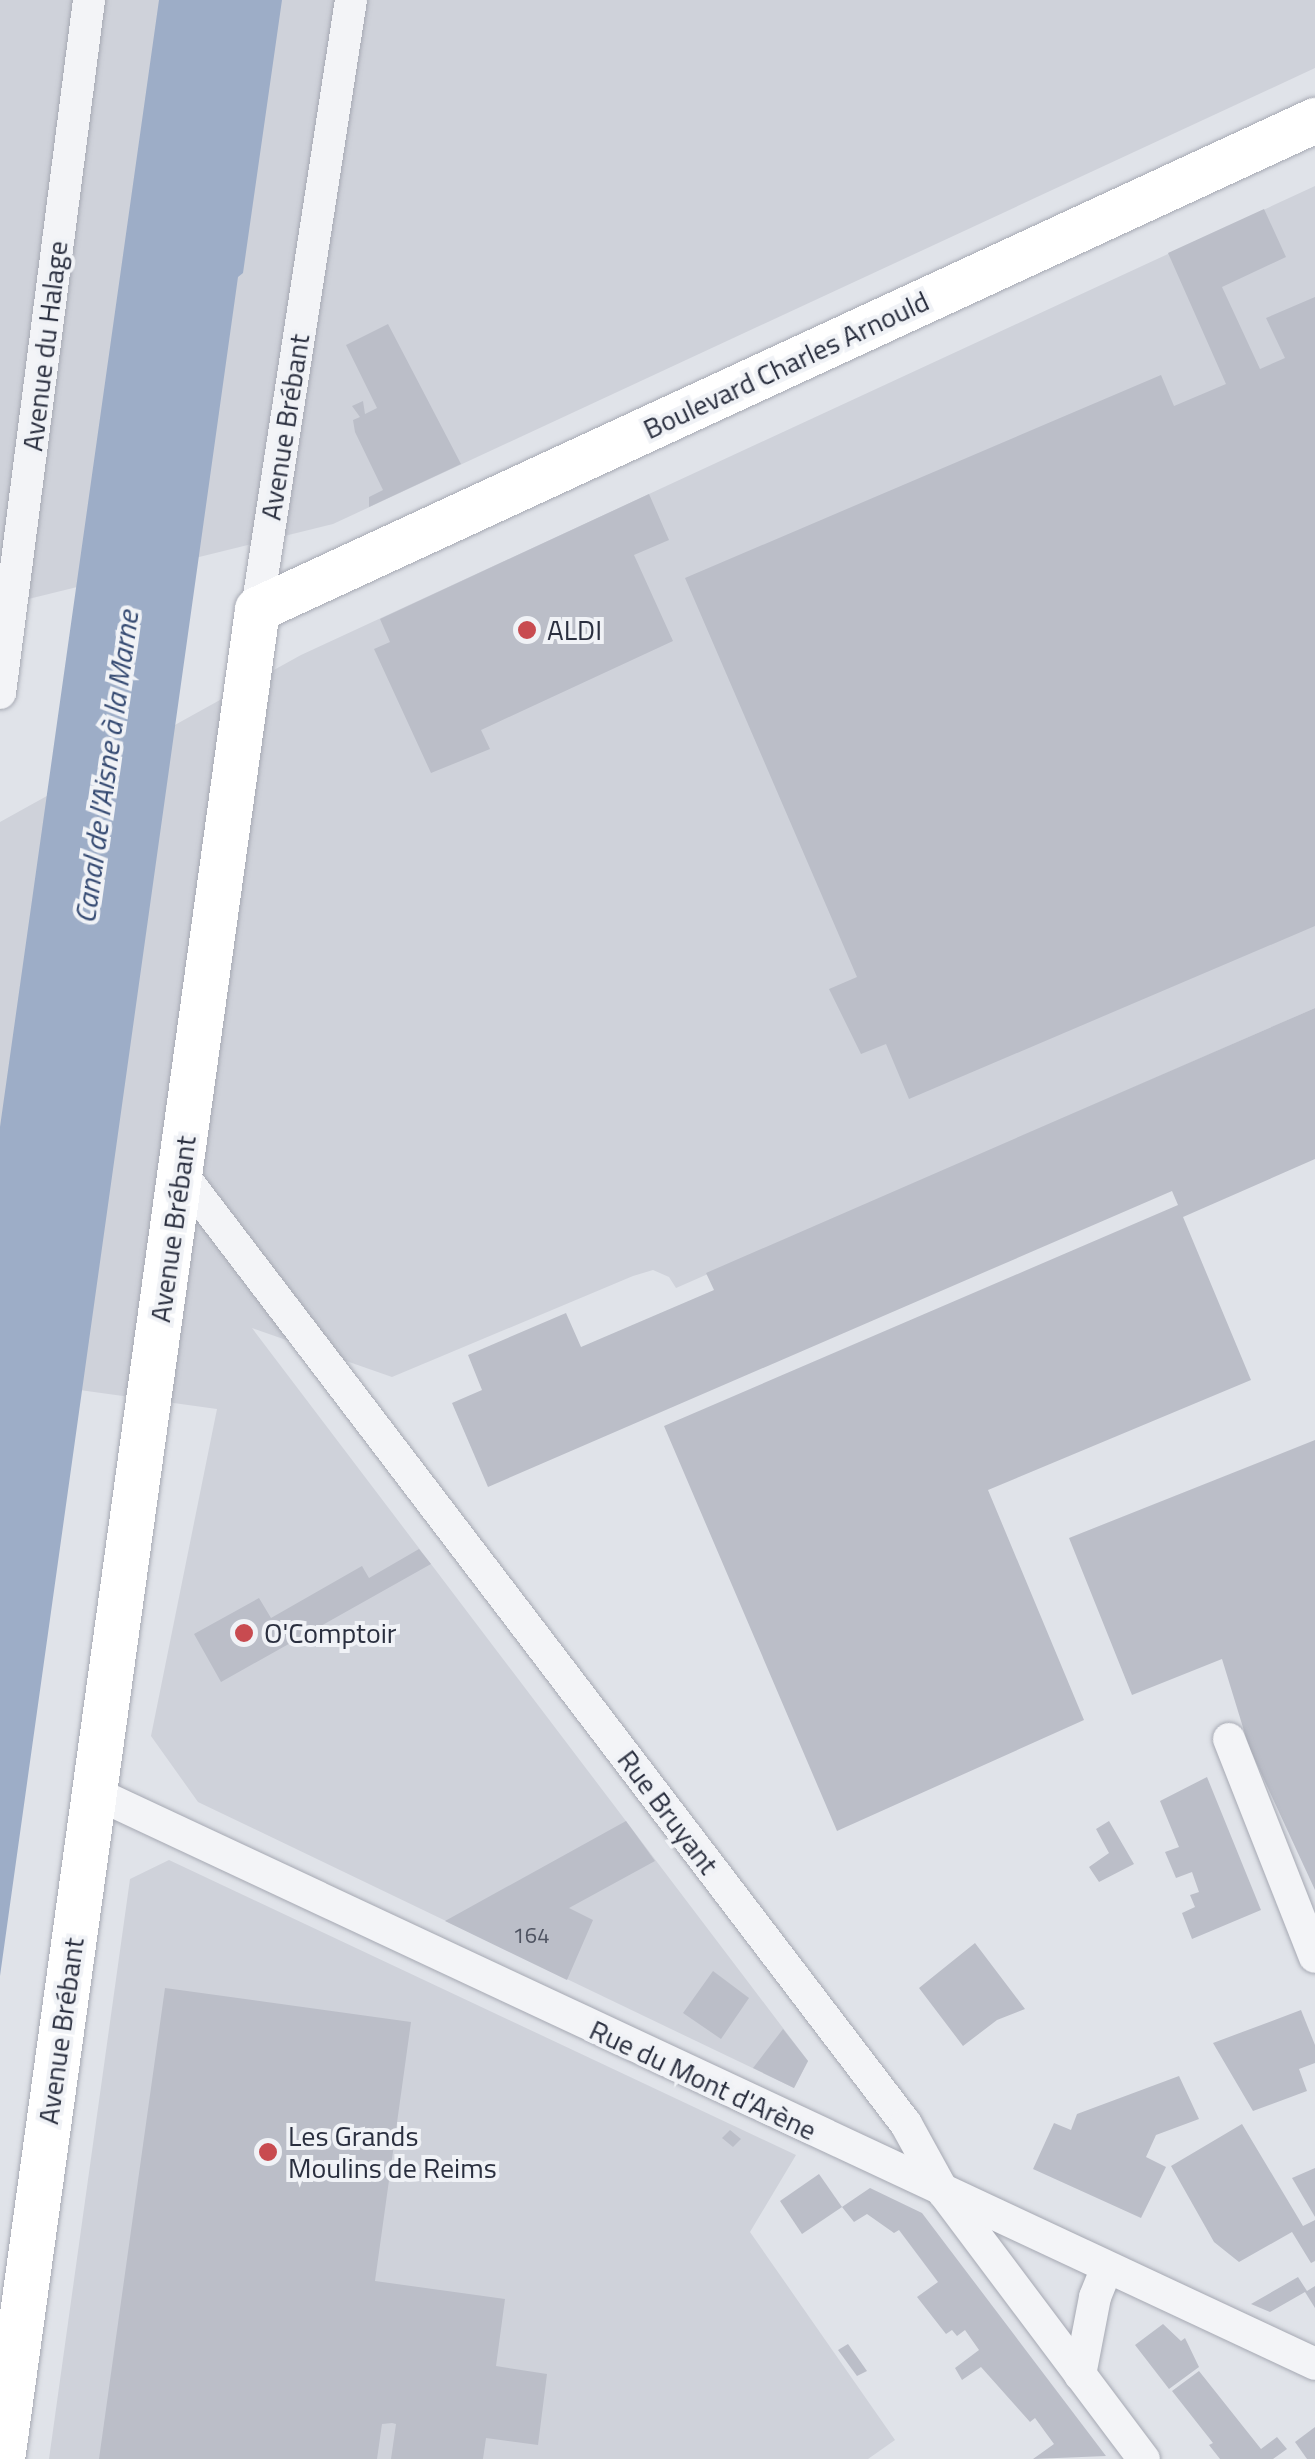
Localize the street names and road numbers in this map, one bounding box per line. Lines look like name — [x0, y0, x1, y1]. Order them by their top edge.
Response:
street label: Avenue du Halage — [15, 239, 75, 453]
street label: Boulevard Charles Arnould — [638, 284, 934, 446]
street label: Avenue Brébant — [254, 331, 316, 523]
street label: Avenue Brébant — [143, 1134, 203, 1324]
street label: Rue Bruyant — [611, 1744, 725, 1880]
street label: Avenue Brébant — [31, 1936, 91, 2126]
street label: Rue du Mont d'Arène — [584, 2013, 822, 2147]

